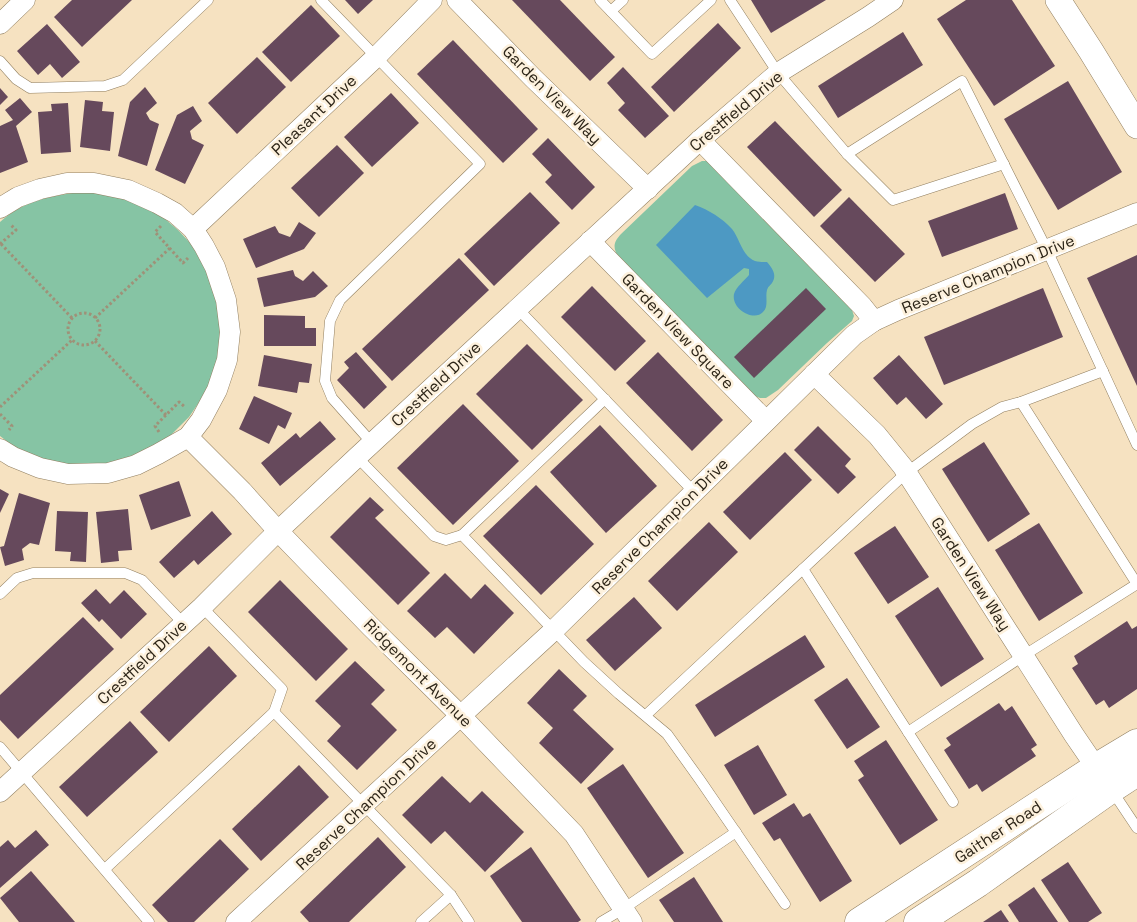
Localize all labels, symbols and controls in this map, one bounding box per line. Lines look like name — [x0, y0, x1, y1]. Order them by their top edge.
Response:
street label: Garden View Way — [498, 41, 606, 149]
street label: Crestfield Drive — [685, 66, 787, 156]
street label: Pleasant Drive — [267, 70, 361, 160]
street label: Reserve Champion Drive — [898, 230, 1078, 318]
street label: Garden View Square — [617, 269, 739, 393]
street label: Crestfield Drive — [387, 337, 485, 431]
street label: Reserve Champion Drive — [587, 453, 733, 599]
street label: Garden View Way — [926, 513, 1016, 635]
street label: Ridgemont Avenue — [359, 614, 477, 732]
street label: Crestfield Drive — [93, 615, 191, 709]
street label: Reserve Champion Drive — [291, 733, 441, 875]
street label: Gaither Road — [950, 796, 1046, 868]

